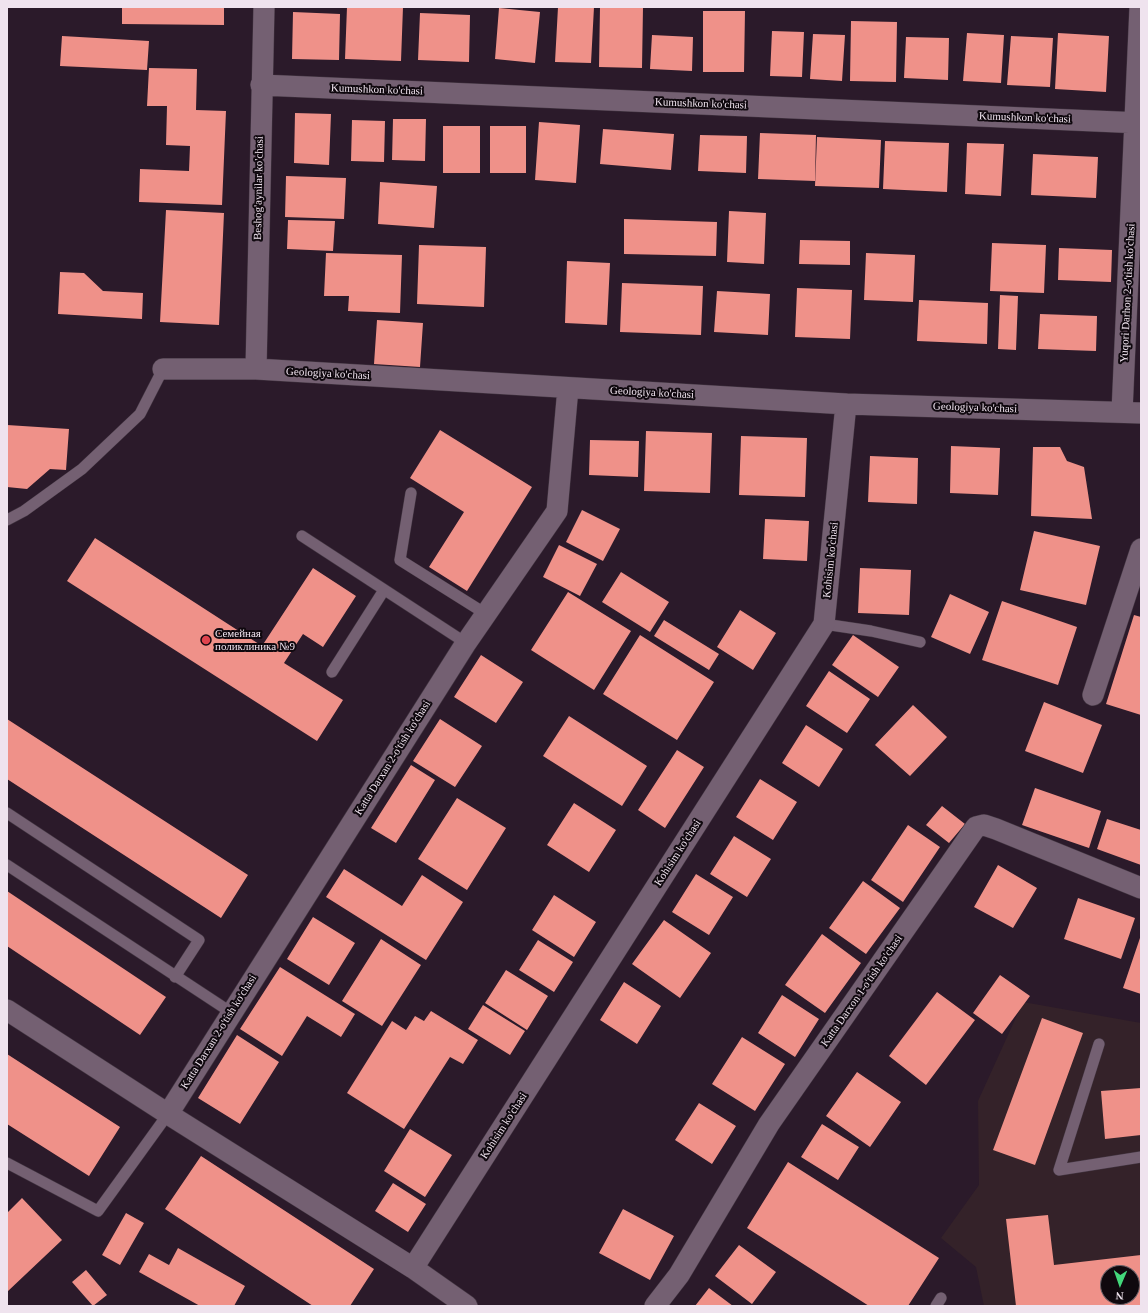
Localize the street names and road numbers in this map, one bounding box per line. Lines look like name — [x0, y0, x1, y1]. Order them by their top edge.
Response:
street label: Kumushkon ko'chasi — [331, 82, 423, 98]
street label: Kumushkon ko'chasi — [655, 96, 747, 112]
street label: Kumushkon ko'chasi — [979, 110, 1071, 126]
street label: Beshog'aynilar ko'chasi — [251, 136, 267, 240]
street label: Yuqori Darhon 2-o'tish ko'chasi — [1118, 223, 1138, 363]
street label: Geologiya ko'chasi — [286, 365, 370, 383]
street label: Geologiya ko'chasi — [610, 384, 694, 402]
street label: Geologiya ko'chasi — [933, 400, 1017, 416]
street label: Kohisim ko'chasi — [820, 521, 842, 599]
street label: Katta Darxan 2-o'tish ko'chasi — [352, 698, 434, 818]
street label: Kohisim ko'chasi — [652, 817, 704, 889]
street label: Katta Darxon 1-o'tish ko'chasi — [818, 933, 906, 1049]
street label: Katta Darxan 2-o'tish ko'chasi — [178, 972, 260, 1092]
street label: Kohisim ko'chasi — [478, 1090, 530, 1162]

